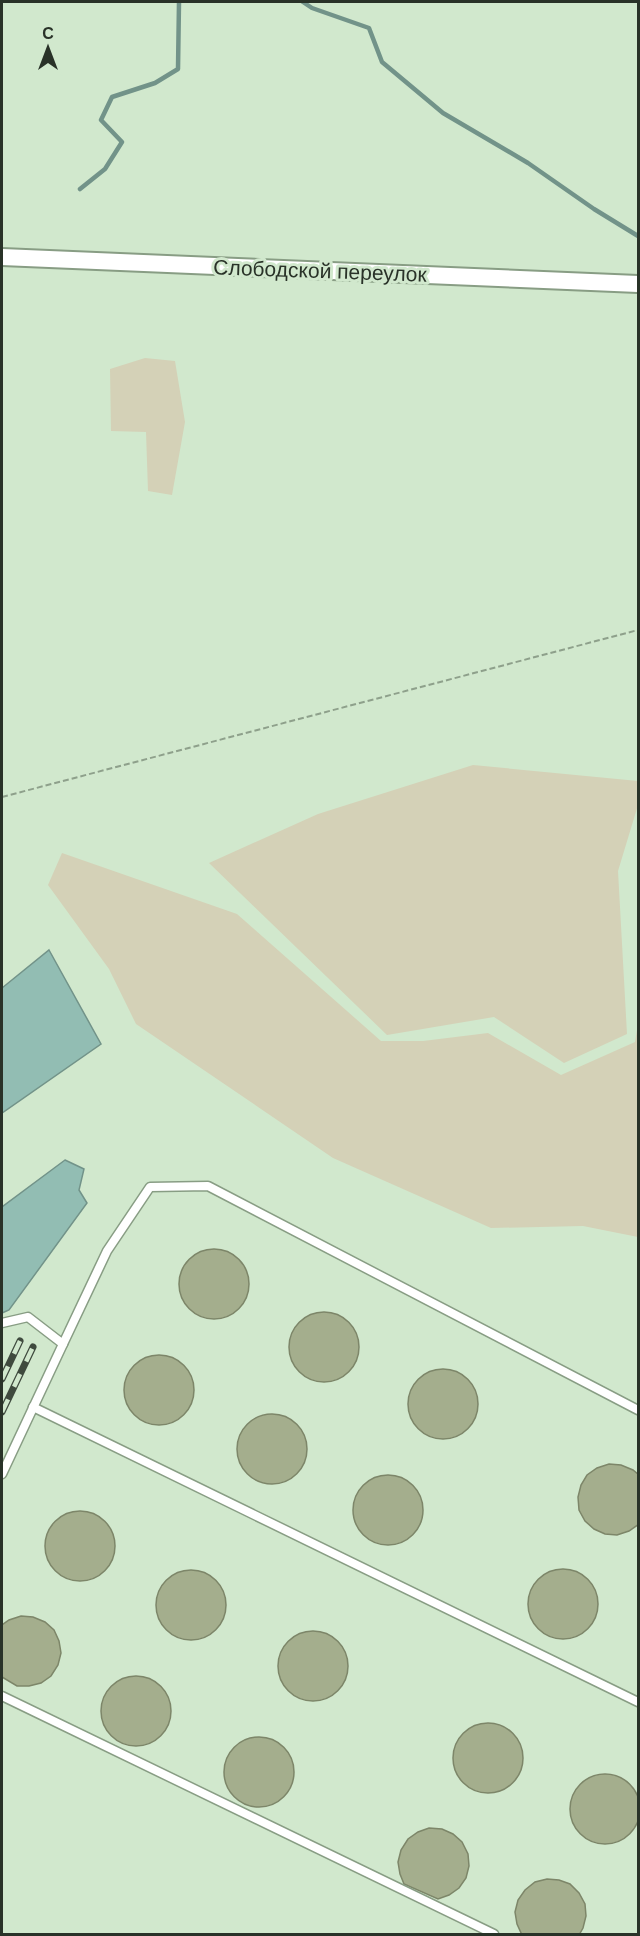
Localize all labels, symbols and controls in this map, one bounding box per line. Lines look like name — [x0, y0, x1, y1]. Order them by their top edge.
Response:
north arrow — [18, 18, 78, 78]
text: С — [42, 25, 54, 42]
street label: Слободской переулок — [213, 255, 428, 286]

